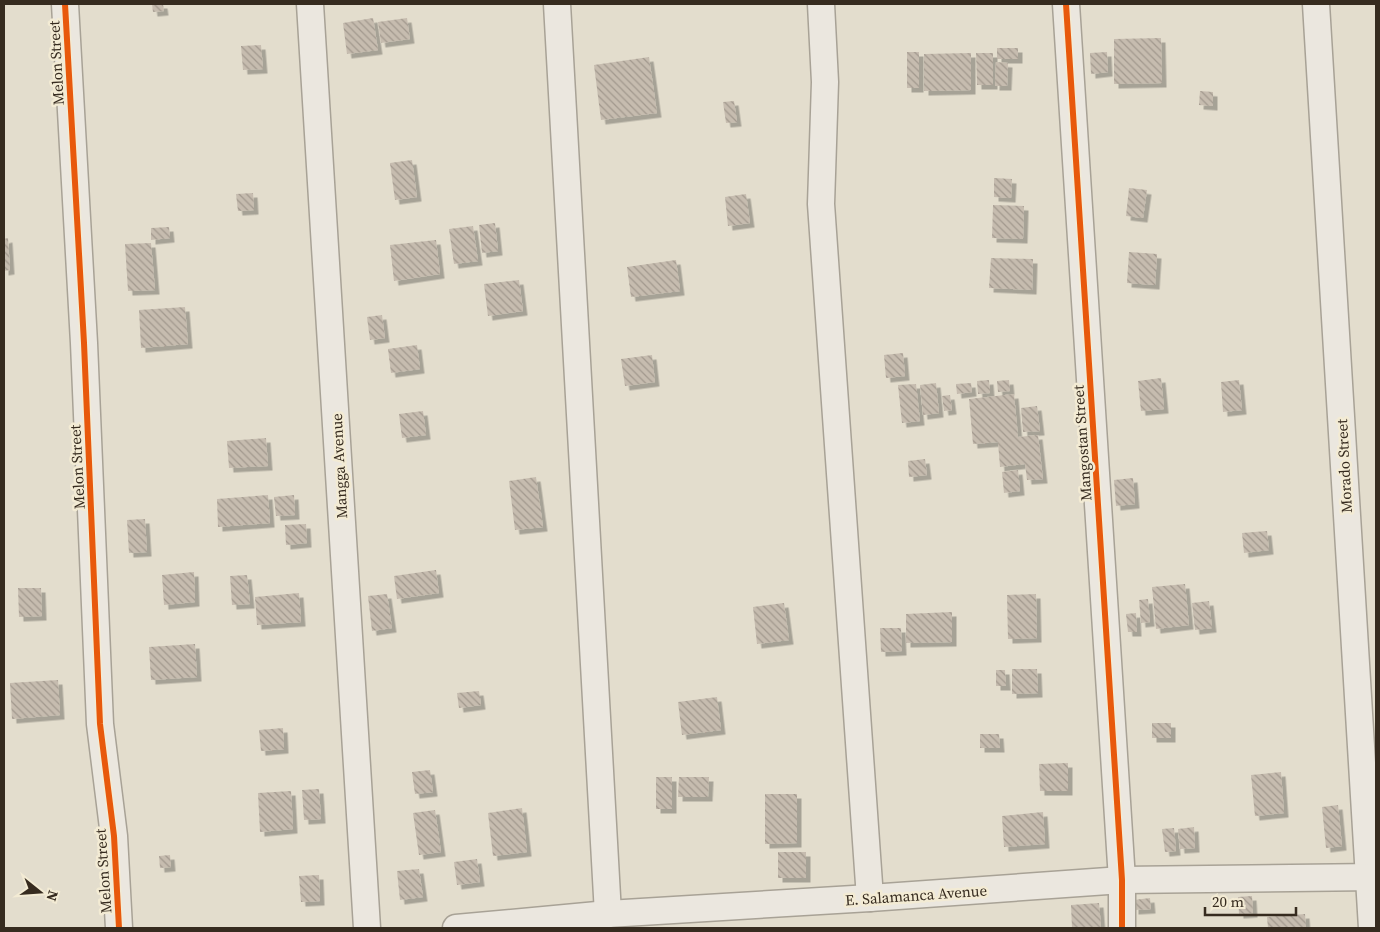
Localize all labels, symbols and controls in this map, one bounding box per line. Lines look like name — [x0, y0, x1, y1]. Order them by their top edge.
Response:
street label: Melon Street — [43, 20, 69, 106]
street label: Mangostan Street — [1067, 384, 1097, 502]
street label: Mangga Avenue — [326, 413, 352, 519]
street label: Morado Street — [1331, 418, 1357, 514]
street label: Melon Street — [64, 424, 90, 510]
street label: Melon Street — [90, 828, 116, 914]
north arrow — [15, 867, 65, 917]
street label: E. Salamanca Avenue — [844, 880, 988, 910]
scale bar — [1205, 884, 1296, 916]
text: N — [41, 888, 63, 904]
text: 20 m — [1212, 891, 1244, 912]

